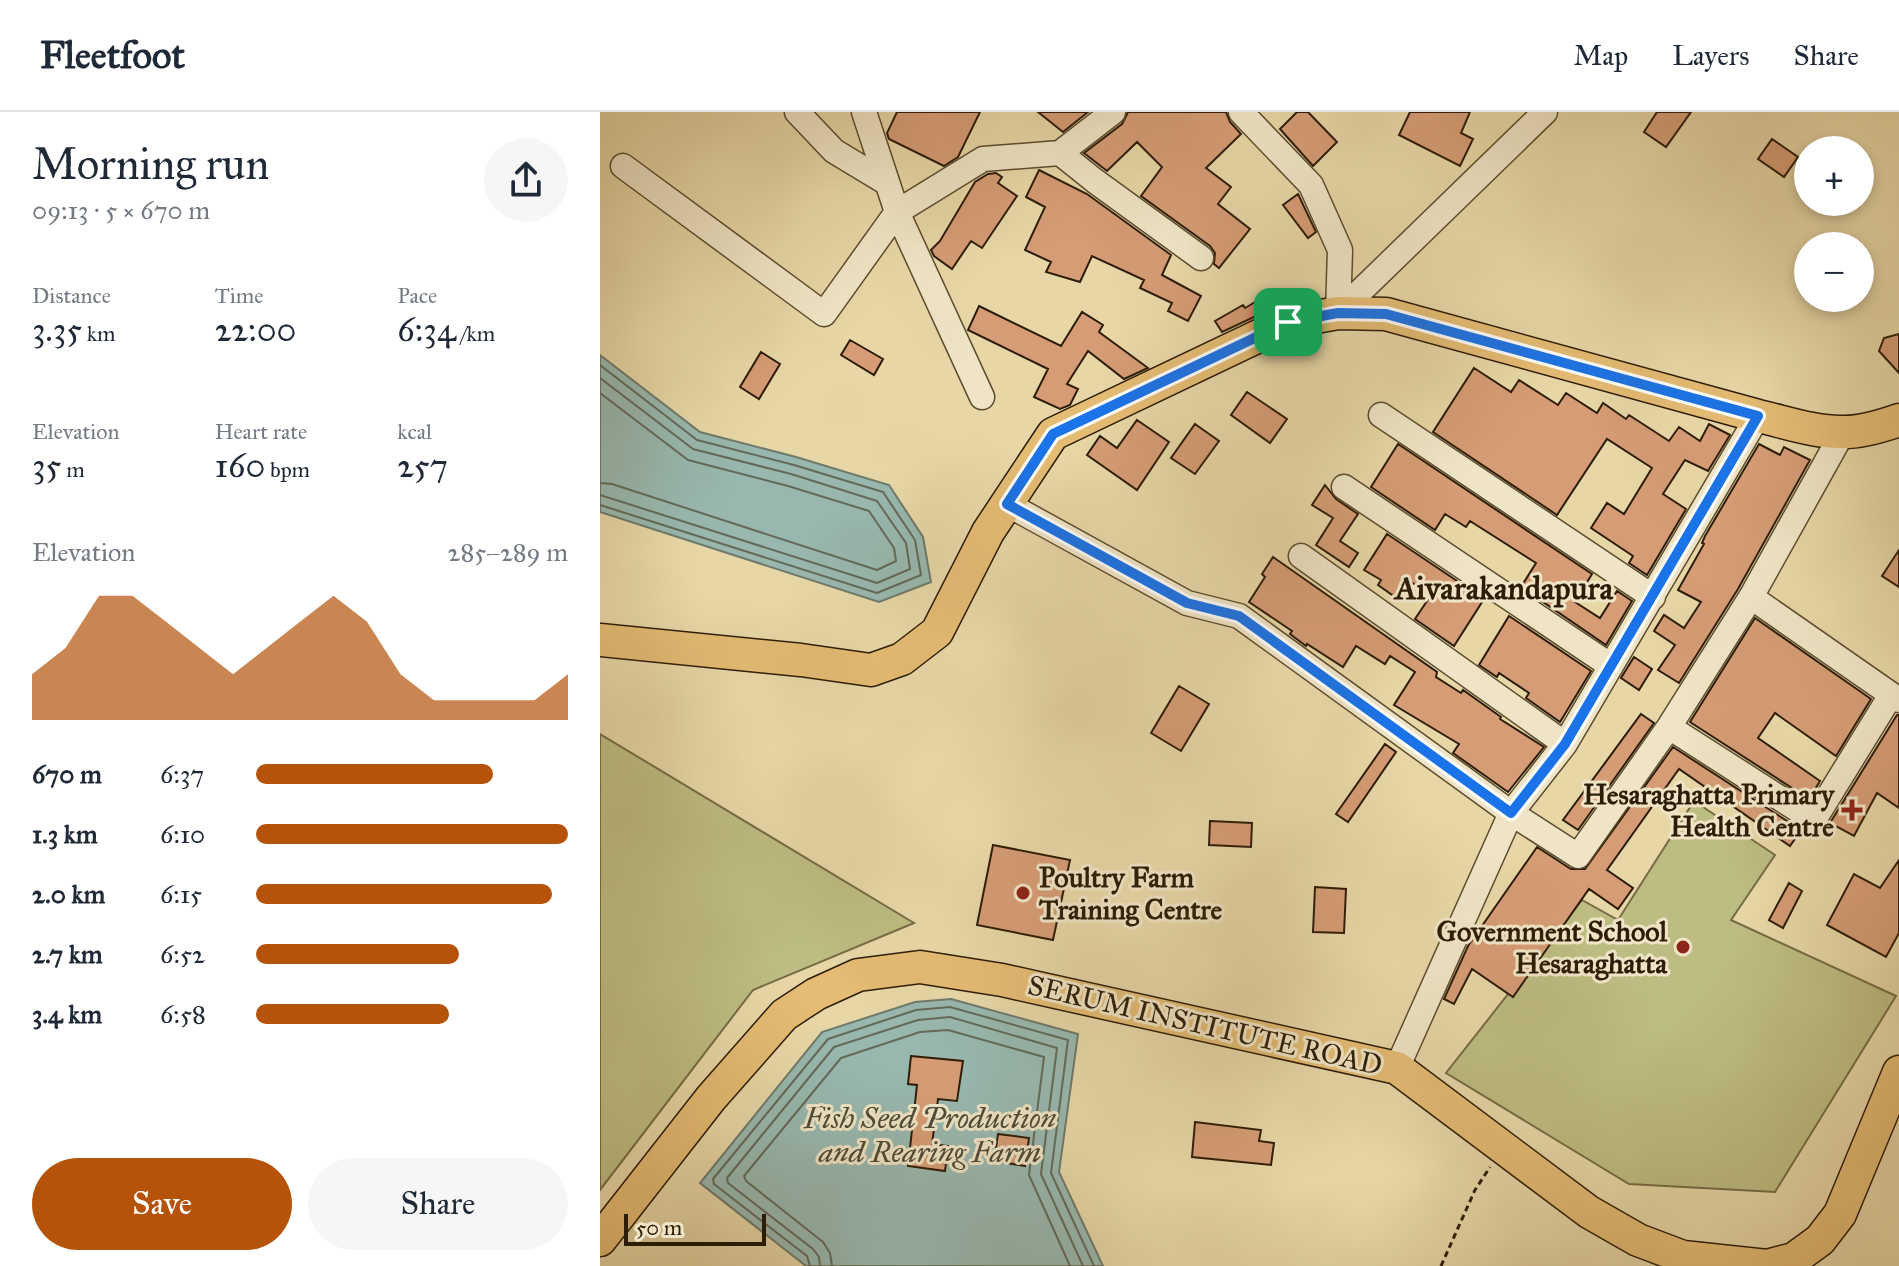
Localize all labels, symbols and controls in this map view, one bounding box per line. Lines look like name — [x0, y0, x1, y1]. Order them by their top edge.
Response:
text: Fleetfoot — [40, 32, 185, 78]
text: Map — [1573, 38, 1628, 73]
text: Layers — [1672, 38, 1750, 73]
text: Share — [1794, 38, 1859, 73]
map controls — [1794, 136, 1874, 312]
button: + — [1794, 136, 1874, 216]
text: Morning run — [32, 137, 269, 191]
button: share — [484, 138, 568, 222]
text: 09:13 · 5 × 670 m — [32, 194, 210, 226]
button: − — [1794, 232, 1874, 312]
text: Distance — [32, 282, 111, 309]
text: Time — [215, 282, 263, 309]
text: Pace — [397, 282, 437, 309]
pin — [1254, 288, 1322, 356]
icon: arrive — [1266, 300, 1310, 344]
text: 3.35 — [32, 309, 82, 350]
text: 22:00 — [215, 309, 296, 350]
text: 6:34 — [397, 309, 456, 350]
text: km — [82, 320, 116, 347]
text: /km — [456, 320, 495, 347]
text: Elevation — [32, 418, 119, 445]
text: Heart rate — [215, 418, 307, 445]
text: kcal — [397, 418, 432, 445]
text: 35 — [32, 445, 61, 486]
text: 160 — [215, 445, 265, 486]
text: 257 — [397, 445, 448, 486]
text: m — [61, 456, 85, 483]
text: bpm — [265, 456, 310, 483]
text: Elevation — [32, 536, 135, 568]
text: 285–289 m — [448, 536, 568, 568]
district label: Aivarakandapura — [1393, 569, 1615, 608]
text: 670 m — [32, 758, 102, 790]
text: 6:37 — [160, 758, 204, 790]
place label: Hesaraghatta Primary Health Centre — [1583, 777, 1835, 844]
marker: Hesaraghatta Primary Health Centre — [1841, 799, 1863, 821]
text: 1.3 km — [32, 818, 98, 850]
text: 6:10 — [160, 818, 205, 850]
place label: Poultry Farm Training Centre — [1039, 860, 1223, 927]
text: 2.0 km — [32, 878, 105, 910]
text: 6:15 — [160, 878, 202, 910]
marker: Poultry Farm Training Centre — [1014, 884, 1032, 902]
place label: Government School Hesaraghatta — [1436, 914, 1668, 981]
text: 2.7 km — [32, 938, 103, 970]
text: 6:52 — [160, 938, 205, 970]
marker: Government School Hesaraghatta — [1674, 938, 1692, 956]
street label: SERUM INSTITUTE ROAD — [1025, 967, 1385, 1083]
text: 3.4 km — [32, 998, 102, 1030]
text: 6:58 — [160, 998, 206, 1030]
water label: Fish Seed Production and Rearing Farm — [803, 1100, 1057, 1170]
button: Save — [32, 1158, 292, 1250]
button: Share — [308, 1158, 568, 1250]
scale bar — [624, 1210, 766, 1246]
text: 50 m — [636, 1214, 682, 1241]

